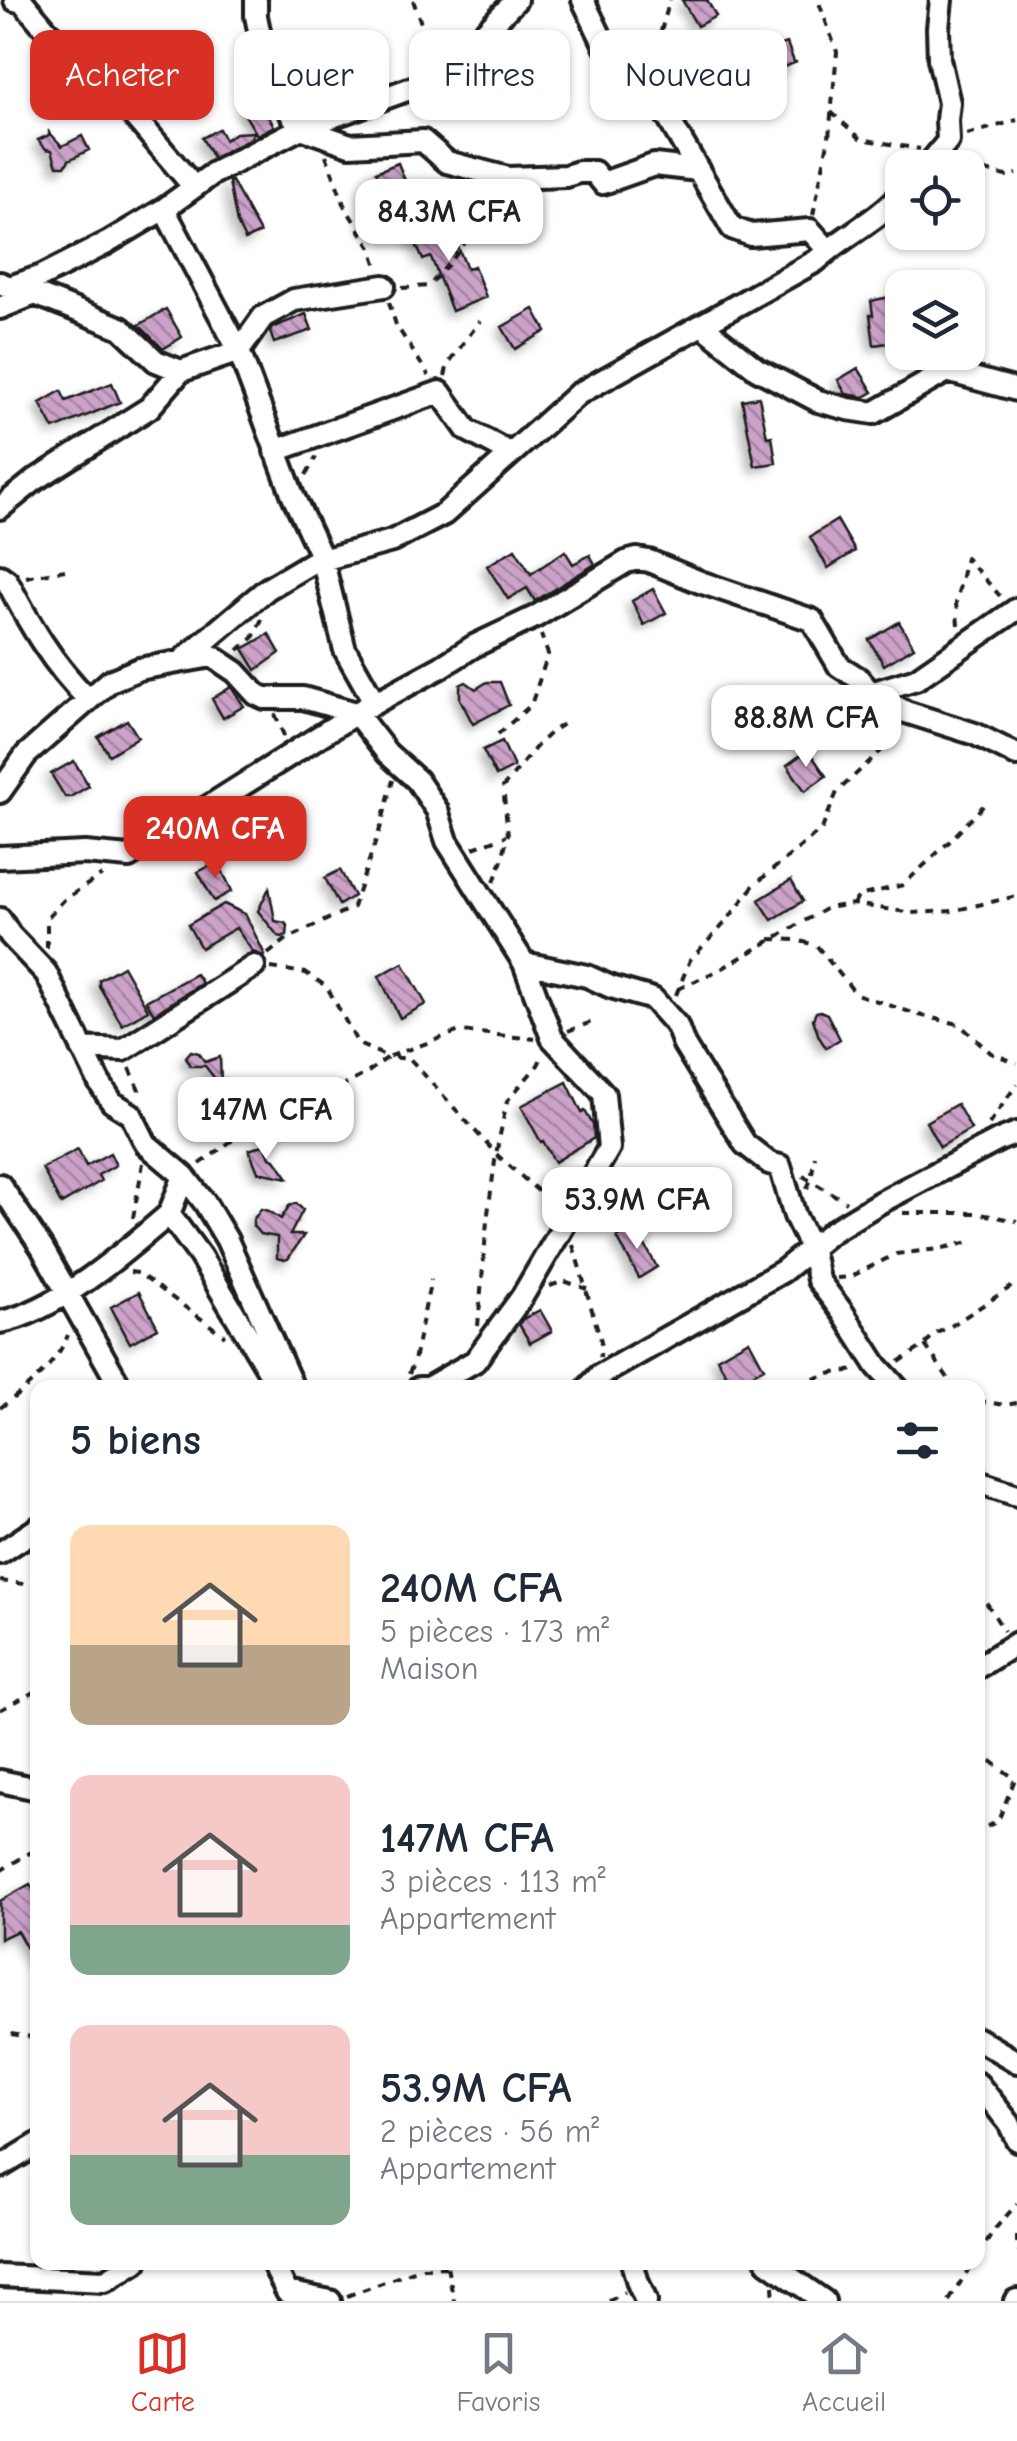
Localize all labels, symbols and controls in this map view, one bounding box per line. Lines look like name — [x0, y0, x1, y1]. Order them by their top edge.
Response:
chip: Acheter — [30, 30, 214, 120]
chip: Louer — [234, 30, 389, 120]
chip: Filtres — [409, 30, 570, 120]
chip: Nouveau — [590, 30, 787, 120]
map controls — [885, 150, 985, 370]
button: locate — [885, 150, 985, 250]
pin: 84.3M CFA — [335, 179, 563, 264]
text: 84.3M CFA — [377, 193, 521, 230]
button: layers — [885, 270, 985, 370]
pin: 88.8M CFA — [692, 685, 920, 770]
text: 88.8M CFA — [733, 699, 879, 736]
pin: 240M CFA — [112, 796, 318, 881]
text: 240M CFA — [146, 810, 284, 847]
pin: 147M CFA — [163, 1077, 369, 1162]
text: 147M CFA — [200, 1091, 332, 1128]
pin: 53.9M CFA — [523, 1167, 751, 1252]
text: 53.9M CFA — [564, 1181, 710, 1218]
icon: filters — [890, 1413, 945, 1468]
text: 5 biens — [70, 1416, 201, 1465]
text: 240M CFA — [380, 1564, 562, 1613]
icon: home — [150, 1565, 270, 1685]
text: 5 pièces · 173 m² — [380, 1613, 609, 1650]
text: Maison — [380, 1650, 478, 1687]
text: 147M CFA — [380, 1814, 554, 1863]
icon: home — [150, 1815, 270, 1935]
text: 3 pièces · 113 m² — [380, 1863, 606, 1900]
text: Appartement — [380, 1900, 555, 1937]
text: 53.9M CFA — [380, 2064, 571, 2113]
icon: home — [150, 2065, 270, 2185]
text: 2 pièces · 56 m² — [380, 2113, 599, 2150]
text: Appartement — [380, 2150, 555, 2187]
tab: Carte — [131, 2326, 195, 2418]
tab: Favoris — [456, 2326, 540, 2418]
tab: Accueil — [802, 2326, 886, 2418]

